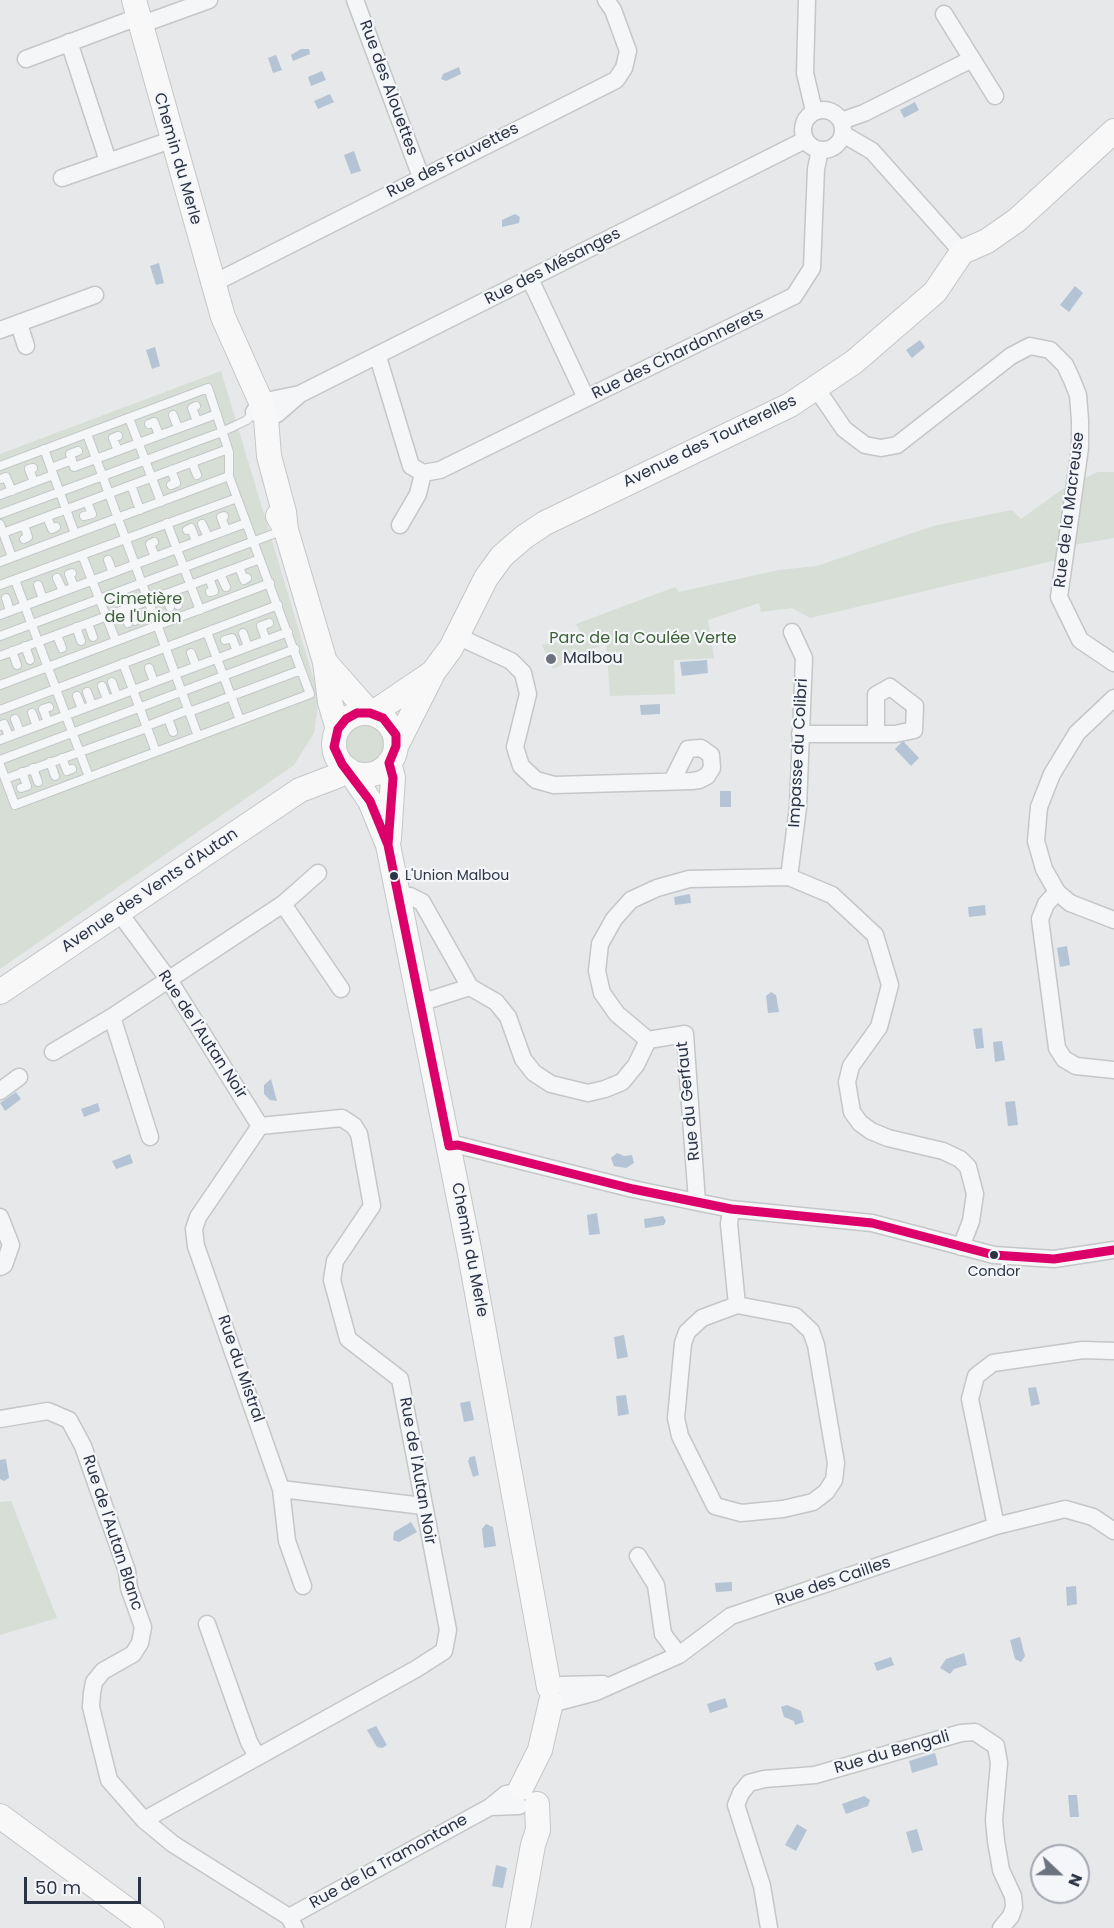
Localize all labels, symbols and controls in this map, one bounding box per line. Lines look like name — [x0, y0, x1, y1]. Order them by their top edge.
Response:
street label: Rue des Alouettes — [355, 18, 421, 158]
street label: Chemin du Merle — [149, 91, 205, 227]
street label: Rue des Fauvettes — [384, 119, 522, 203]
street label: Rue des Mésanges — [482, 224, 624, 310]
street label: Rue des Chardonnerets — [589, 304, 767, 404]
street label: Avenue des Tourterelles — [620, 392, 800, 492]
street label: Rue de la Macreuse — [1051, 431, 1089, 589]
park label: Cimetière de l'Union — [104, 590, 182, 628]
park label: Parc de la Coulée Verte — [549, 629, 737, 649]
place label: Malbou — [563, 649, 623, 669]
marker: Malbou — [544, 652, 558, 666]
street label: Impasse du Colibri — [786, 678, 812, 828]
street label: Avenue des Vents d'Autan — [58, 825, 242, 957]
place label: L'Union Malbou — [405, 868, 509, 884]
marker: L'Union Malbou — [388, 870, 400, 882]
street label: Rue de l'Autan Noir — [153, 967, 251, 1103]
street label: Rue du Gerfaut — [673, 1040, 705, 1162]
street label: Chemin du Merle — [447, 1181, 491, 1319]
marker: Condor — [988, 1249, 1000, 1261]
place label: Condor — [968, 1264, 1020, 1280]
street label: Rue du Mistral — [213, 1313, 267, 1425]
street label: Rue de l'Autan Noir — [395, 1396, 439, 1546]
street label: Rue de l'Autan Blanc — [78, 1453, 146, 1613]
street label: Rue des Cailles — [773, 1553, 893, 1611]
street label: Rue du Bengali — [832, 1727, 952, 1779]
street label: Rue de la Tramontane — [307, 1811, 471, 1913]
north arrow — [1030, 1844, 1090, 1904]
scale bar — [27, 1865, 144, 1903]
text: N — [1062, 1870, 1088, 1890]
text: 50 m — [35, 1875, 81, 1900]

